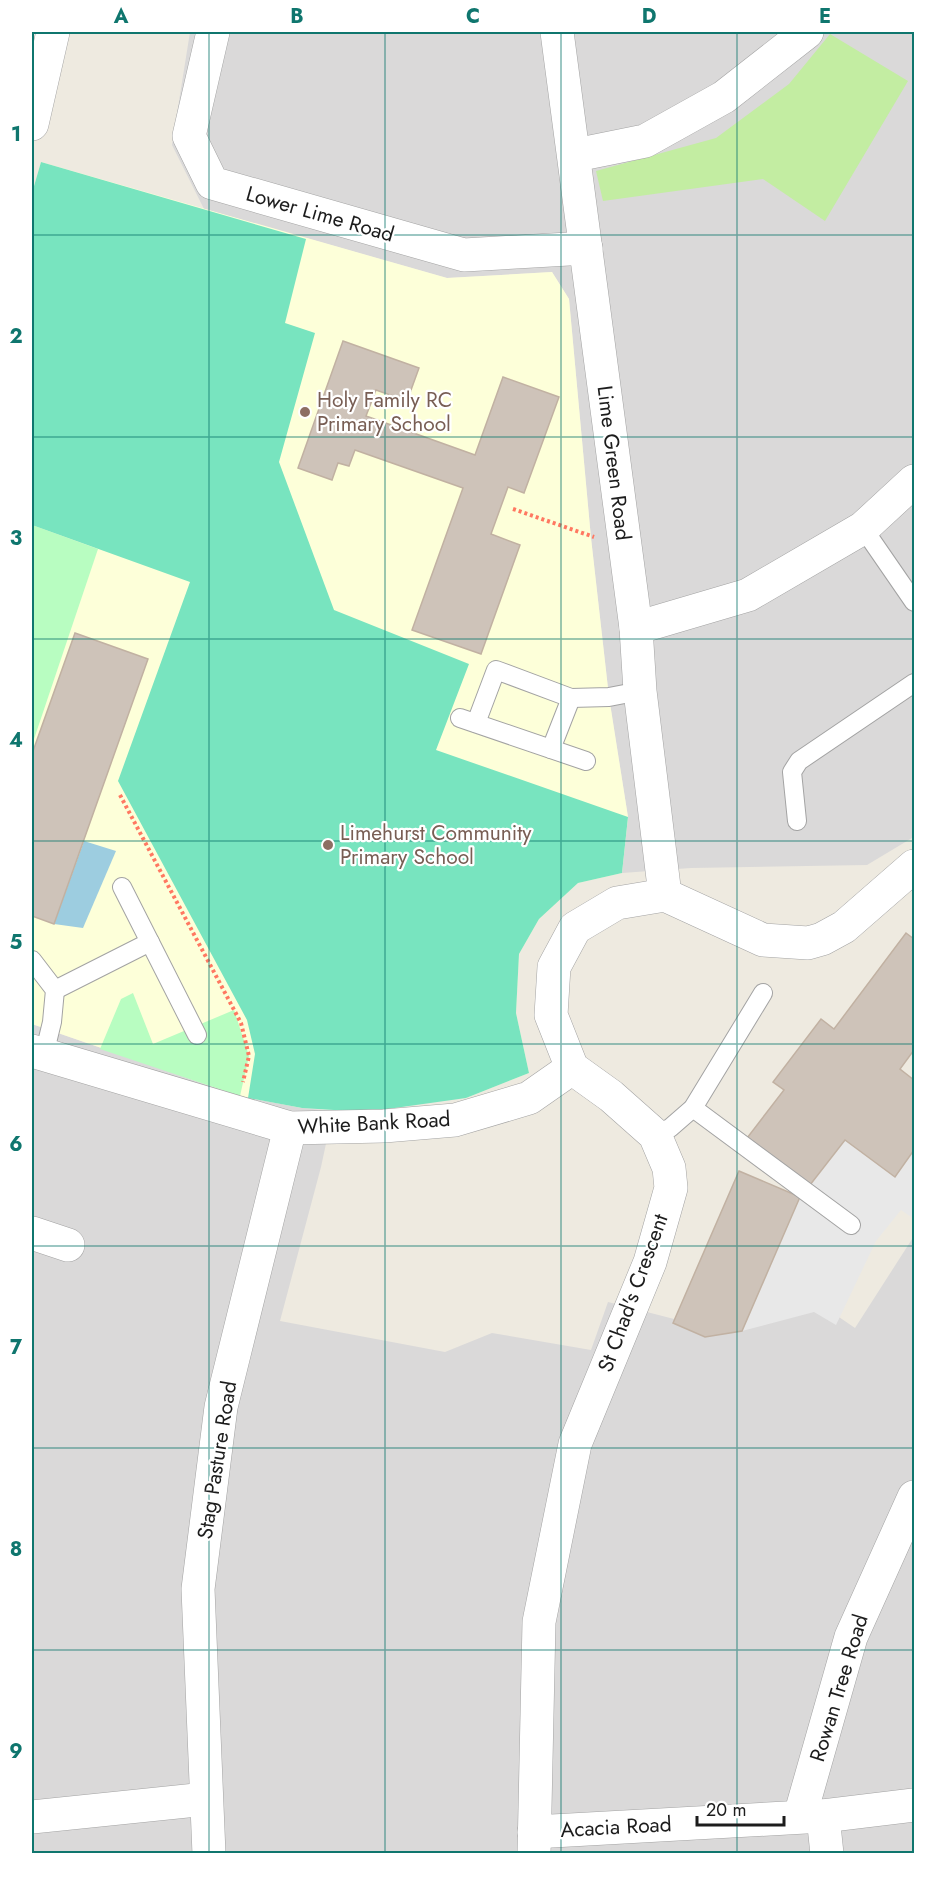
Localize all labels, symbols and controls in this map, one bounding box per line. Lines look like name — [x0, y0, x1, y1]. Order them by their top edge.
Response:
text: A — [113, 2, 129, 31]
text: B — [290, 2, 304, 31]
text: C — [466, 2, 480, 31]
text: D — [642, 2, 656, 31]
text: E — [819, 2, 831, 31]
text: 1 — [11, 120, 21, 149]
street label: Lower Lime Road — [243, 179, 397, 249]
text: 2 — [9, 322, 23, 351]
street label: Lime Green Road — [590, 384, 638, 542]
place label: Holy Family RC Primary School — [317, 385, 452, 439]
marker: Holy Family RC Primary School — [298, 405, 312, 419]
text: 3 — [10, 524, 22, 553]
text: 4 — [9, 726, 23, 755]
place label: Limehurst Community Primary School — [340, 818, 532, 872]
marker: Limehurst Community Primary School — [321, 838, 335, 852]
text: 5 — [10, 928, 23, 957]
street label: White Bank Road — [297, 1104, 451, 1142]
text: 6 — [9, 1130, 23, 1159]
street label: St Chad's Crescent — [590, 1210, 676, 1376]
text: 7 — [10, 1333, 23, 1362]
street label: Stag Pasture Road — [190, 1379, 244, 1541]
text: 8 — [10, 1535, 22, 1564]
street label: Rowan Tree Road — [802, 1611, 876, 1765]
text: 9 — [9, 1737, 23, 1766]
scale bar — [697, 1789, 784, 1827]
text: 20 m — [706, 1797, 746, 1823]
street label: Acacia Road — [560, 1809, 672, 1845]

